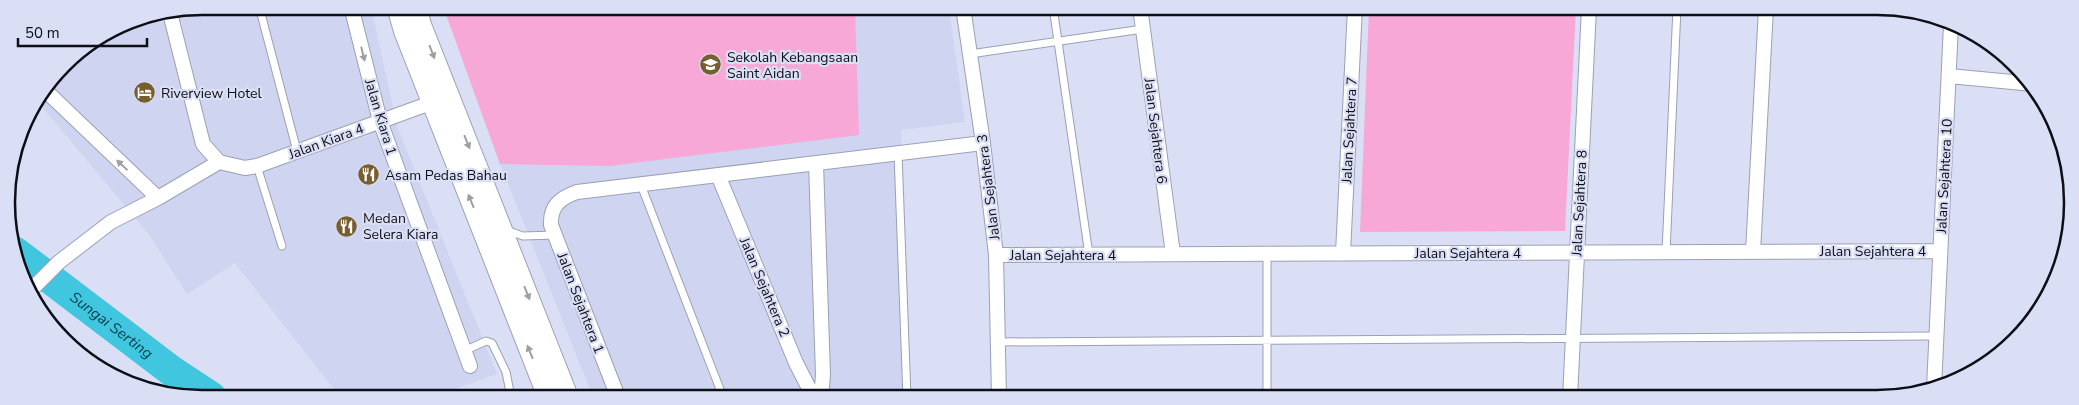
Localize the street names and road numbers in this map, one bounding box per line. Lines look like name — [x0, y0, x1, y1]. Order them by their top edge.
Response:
street label: Jalan Kiara 1 — [360, 76, 401, 158]
street label: Jalan Sejahtera 6 — [1139, 76, 1171, 185]
street label: Jalan Sejahtera 7 — [1337, 76, 1362, 185]
street label: Jalan Sejahtera 10 — [1932, 118, 1957, 235]
street label: Jalan Kiara 4 — [285, 119, 366, 164]
street label: Jalan Sejahtera 3 — [973, 133, 1005, 242]
street label: Jalan Sejahtera 8 — [1567, 149, 1592, 258]
street label: Jalan Sejahtera 2 — [735, 234, 794, 340]
street label: Jalan Sejahtera 4 — [1819, 242, 1926, 261]
street label: Jalan Sejahtera 4 — [1414, 244, 1521, 263]
street label: Jalan Sejahtera 4 — [1009, 246, 1116, 265]
street label: Jalan Sejahtera 1 — [552, 249, 608, 356]

